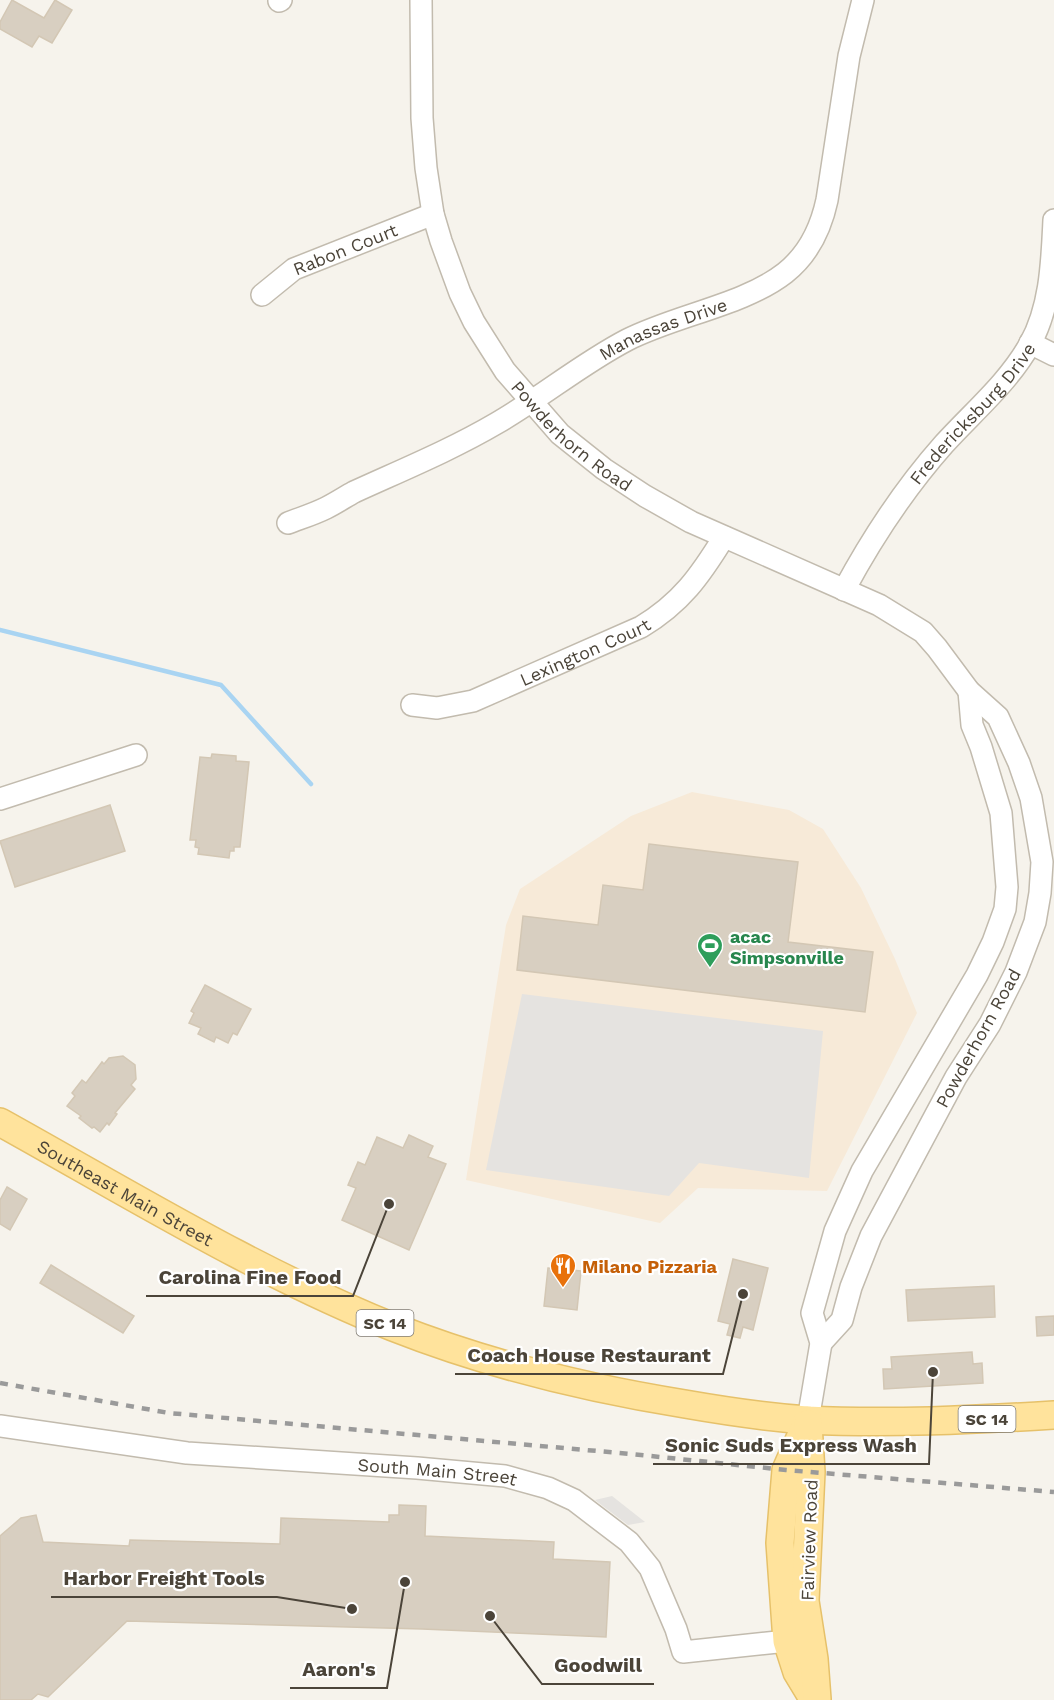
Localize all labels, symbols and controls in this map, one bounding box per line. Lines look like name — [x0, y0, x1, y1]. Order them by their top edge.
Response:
street label: Rabon Court — [290, 219, 400, 279]
street label: Manassas Drive — [595, 293, 730, 364]
street label: Fredericksburg Drive — [905, 339, 1039, 488]
street label: Powderhorn Road — [507, 376, 636, 495]
street label: Lexington Court — [516, 613, 654, 690]
place label: acac Simpsonville — [730, 926, 844, 968]
sports icon: acac Simpsonville — [695, 931, 725, 969]
street label: Powderhorn Road — [931, 965, 1025, 1111]
street label: Southeast Main Street — [34, 1135, 217, 1250]
restaurant icon: Milano Pizzaria — [548, 1251, 578, 1289]
place label: Milano Pizzaria — [582, 1256, 717, 1277]
callout: Carolina Fine Food — [146, 1258, 353, 1296]
text: Carolina Fine Food — [158, 1265, 342, 1289]
road number: SC 14 — [356, 1310, 414, 1336]
callout: Coach House Restaurant — [455, 1336, 723, 1374]
text: Coach House Restaurant — [467, 1343, 711, 1367]
road number: SC 14 — [958, 1406, 1016, 1432]
callout: Sonic Suds Express Wash — [653, 1426, 929, 1464]
text: Sonic Suds Express Wash — [665, 1433, 917, 1457]
street label: South Main Street — [357, 1454, 520, 1490]
street label: Fairview Road — [796, 1479, 822, 1601]
callout: Harbor Freight Tools — [51, 1559, 277, 1597]
text: Harbor Freight Tools — [63, 1566, 265, 1590]
callout: Goodwill — [542, 1646, 654, 1684]
callout: Aaron's — [290, 1650, 387, 1688]
text: Goodwill — [554, 1653, 642, 1677]
text: Aaron's — [302, 1657, 376, 1681]

